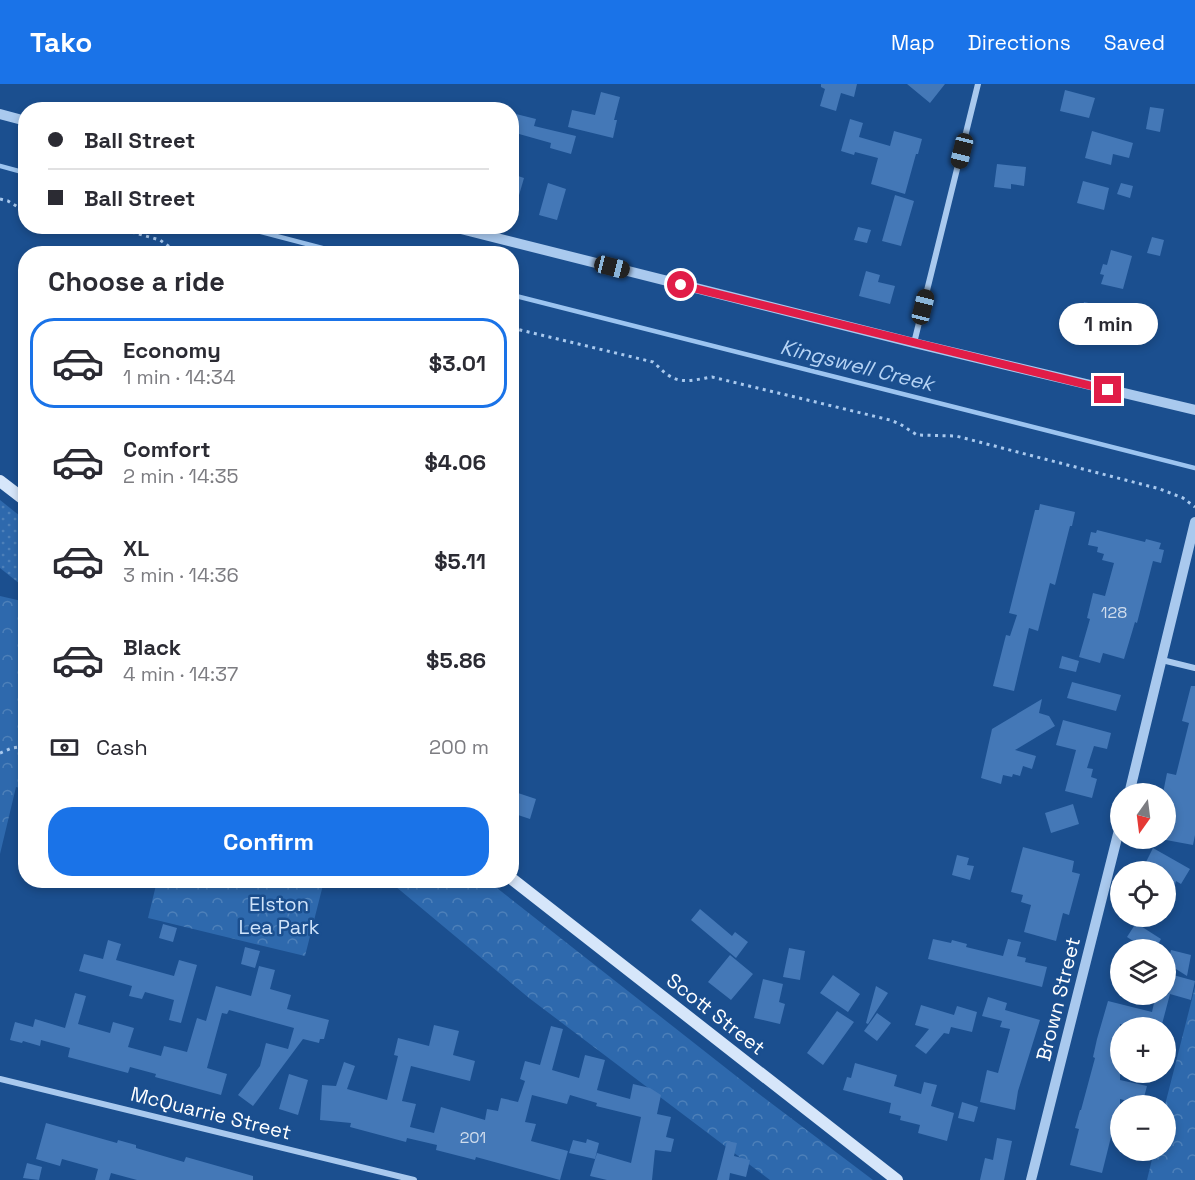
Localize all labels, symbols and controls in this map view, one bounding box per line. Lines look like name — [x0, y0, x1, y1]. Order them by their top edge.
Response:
text: Tako — [30, 24, 92, 60]
text: Map — [891, 29, 935, 56]
text: Directions — [968, 29, 1071, 56]
text: Saved — [1104, 29, 1165, 56]
text: Ball Street — [84, 126, 195, 154]
car — [949, 131, 975, 171]
text: Ball Street — [84, 184, 195, 212]
car — [592, 254, 632, 280]
text: Choose a ride — [48, 264, 225, 299]
route start — [667, 271, 694, 298]
car — [910, 287, 936, 327]
callout: 1 min — [1058, 303, 1158, 345]
text: 1 min — [1084, 311, 1133, 337]
water label: Kingswell Creek — [778, 333, 939, 398]
icon: car — [51, 336, 105, 390]
text: Economy — [123, 336, 221, 364]
text: $3.01 — [429, 349, 486, 377]
text: 1 min · 14:34 — [123, 364, 235, 390]
route end — [1094, 376, 1121, 403]
icon: car — [51, 435, 105, 489]
text: Comfort — [123, 435, 211, 463]
text: $4.06 — [425, 448, 486, 476]
text: 2 min · 14:35 — [123, 463, 239, 489]
icon: car — [51, 534, 105, 588]
text: XL — [123, 534, 149, 562]
text: $5.11 — [434, 547, 486, 575]
text: 3 min · 14:36 — [123, 562, 239, 588]
house number: 128 — [1101, 602, 1127, 623]
icon: car — [51, 633, 105, 687]
text: Black — [123, 633, 181, 661]
text: $5.86 — [426, 646, 486, 674]
text: 4 min · 14:37 — [123, 661, 238, 687]
icon: cash — [48, 731, 81, 764]
text: Cash — [96, 733, 148, 761]
text: 200 m — [429, 734, 489, 760]
north arrow — [1110, 783, 1176, 849]
map controls — [1110, 783, 1176, 1161]
button: Confirm — [48, 807, 489, 876]
button: locate — [1110, 861, 1176, 927]
park label: Elston Lea Park — [239, 891, 320, 940]
street label: Brown Street — [1030, 934, 1086, 1064]
button: layers — [1110, 939, 1176, 1005]
street label: Scott Street — [661, 967, 771, 1061]
button: + — [1110, 1017, 1176, 1083]
street label: McQuarrie Street — [128, 1080, 294, 1146]
button: − — [1110, 1095, 1176, 1161]
house number: 201 — [460, 1127, 486, 1148]

